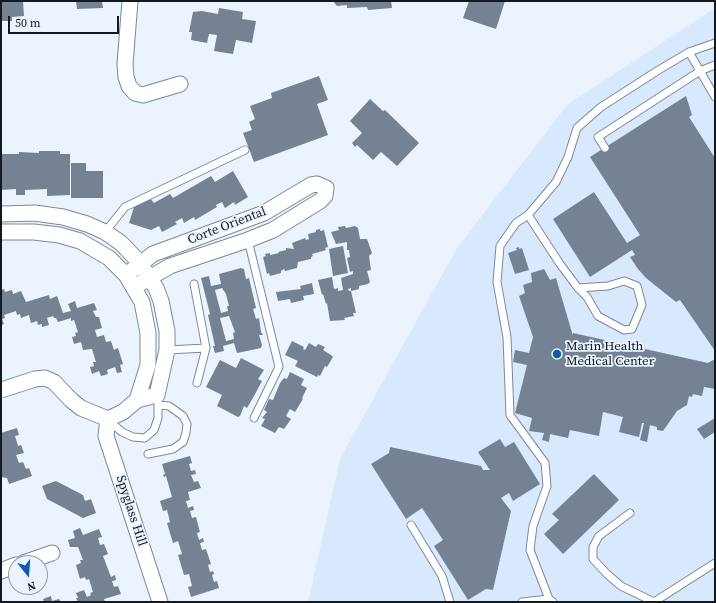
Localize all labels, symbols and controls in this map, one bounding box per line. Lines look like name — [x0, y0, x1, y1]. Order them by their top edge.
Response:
scale bar — [10, 8, 121, 34]
text: 50 m — [15, 15, 41, 31]
street label: Corte Oriental — [186, 204, 268, 248]
place label: Marin Health Medical Center — [566, 339, 654, 370]
marker: Marin Health Medical Center — [551, 348, 563, 360]
street label: Spyglass Hill — [112, 474, 150, 548]
north arrow — [8, 555, 48, 595]
text: N — [25, 578, 37, 594]

